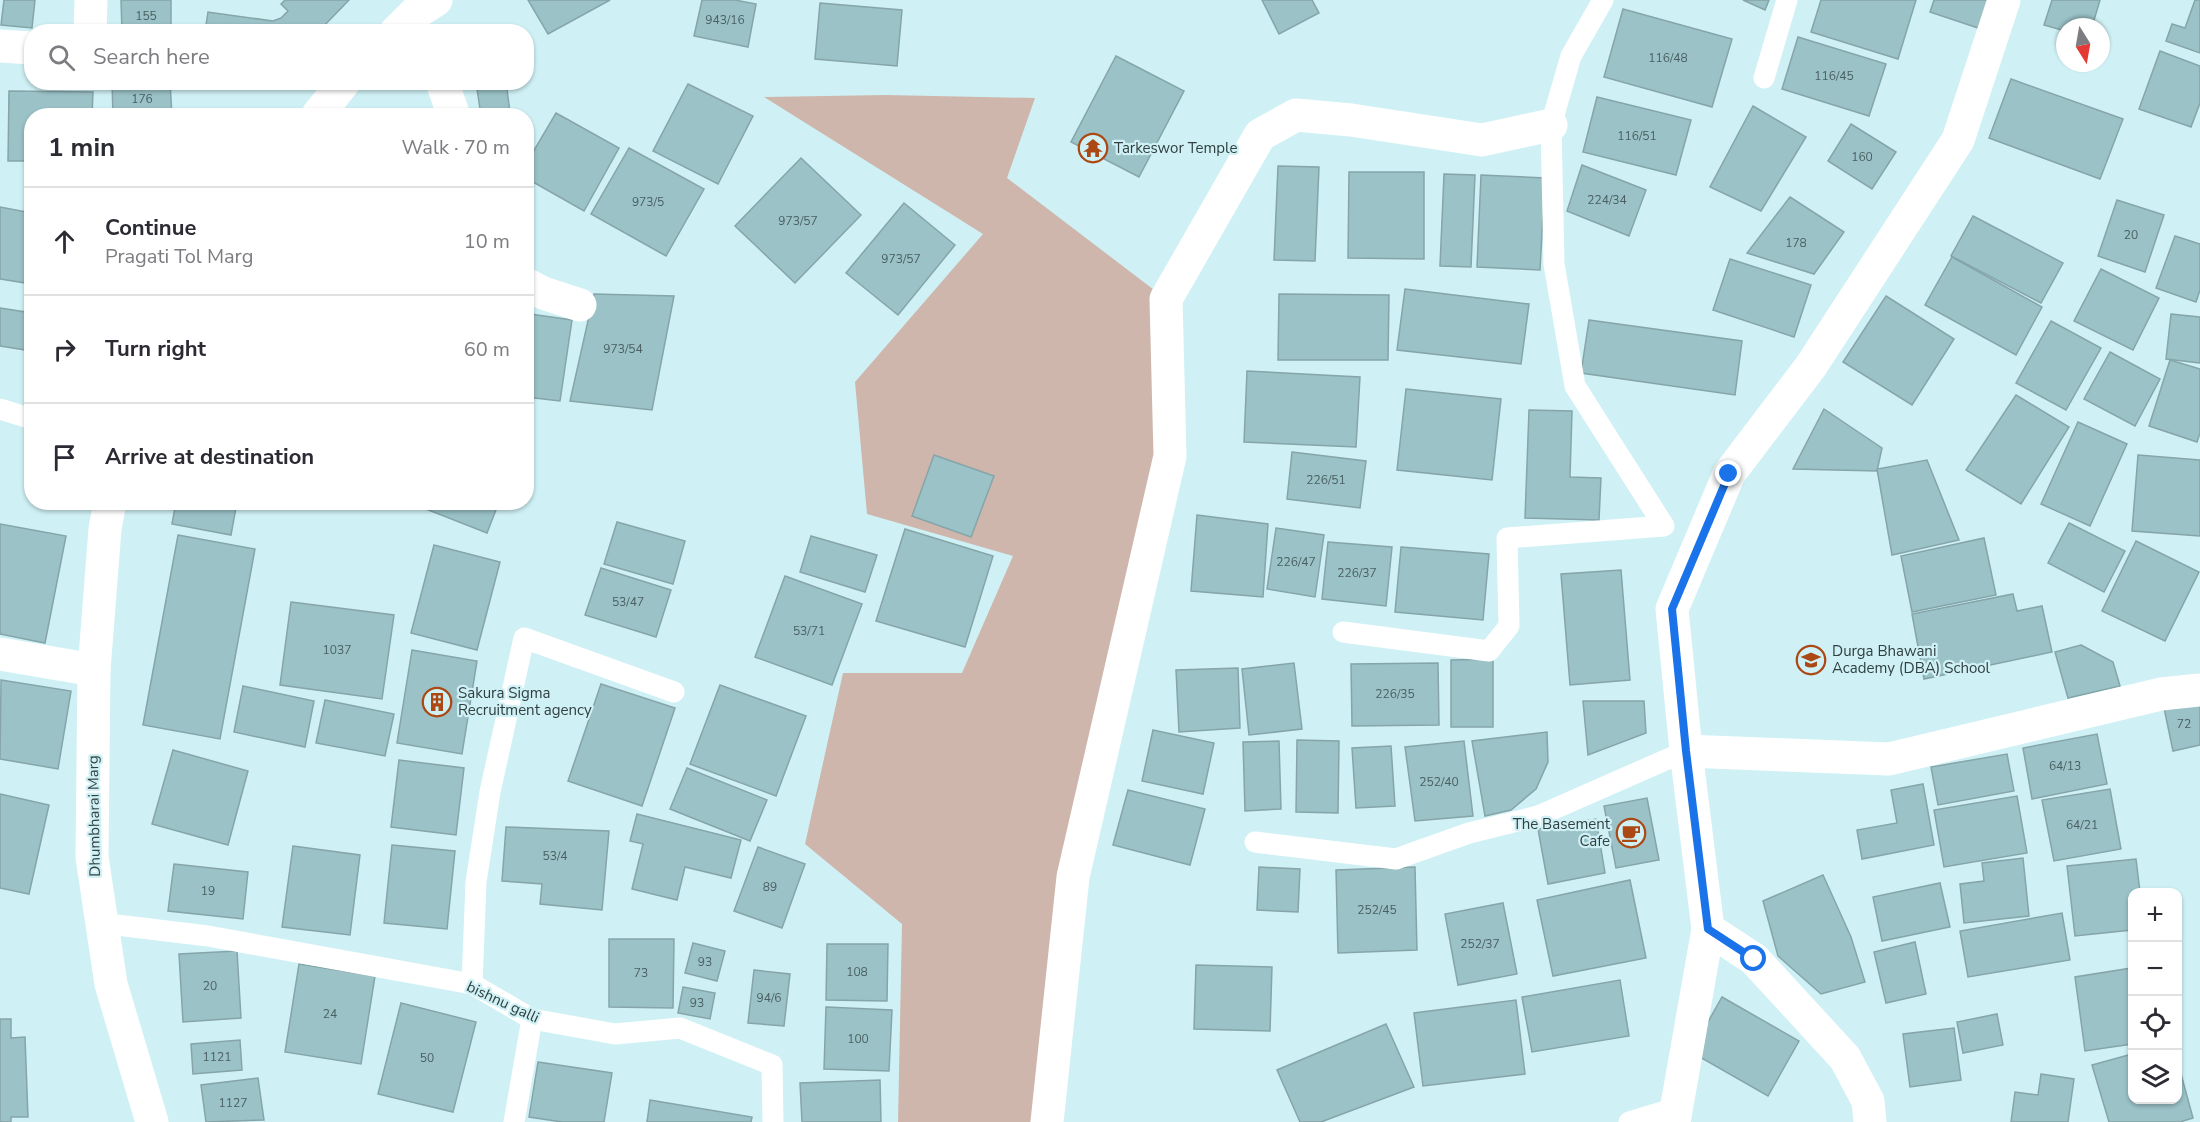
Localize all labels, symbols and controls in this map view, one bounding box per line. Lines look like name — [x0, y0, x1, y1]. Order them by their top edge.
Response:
house number: 155 — [135, 8, 157, 24]
house number: 943/16 — [705, 12, 745, 28]
north arrow — [2056, 18, 2110, 72]
search box — [24, 24, 534, 90]
icon: search — [45, 41, 78, 74]
text: Search here — [93, 42, 210, 72]
house number: 116/48 — [1648, 50, 1688, 66]
house number: 116/45 — [1814, 68, 1854, 84]
house number: 176 — [131, 91, 153, 107]
house number: 116/51 — [1617, 128, 1657, 144]
text: 1 min — [48, 130, 115, 165]
temple icon: Tarkeswor Temple — [1077, 132, 1109, 164]
text: Walk · 70 m — [402, 134, 510, 161]
place label: Tarkeswor Temple — [1114, 138, 1237, 158]
house number: 160 — [1851, 149, 1873, 165]
house number: 224/34 — [1587, 192, 1627, 208]
house number: 973/5 — [632, 194, 664, 210]
text: Continue — [105, 213, 196, 243]
house number: 973/57 — [778, 213, 818, 229]
icon: ahead — [48, 225, 81, 258]
house number: 20 — [2124, 227, 2138, 243]
text: 10 m — [464, 228, 510, 255]
house number: 178 — [1785, 235, 1807, 251]
text: Pragati Tol Marg — [105, 243, 253, 270]
house number: 973/57 — [881, 251, 921, 267]
icon: right — [48, 333, 81, 366]
text: Turn right — [105, 334, 206, 364]
text: 60 m — [464, 336, 510, 363]
house number: 973/54 — [603, 341, 643, 357]
icon: arrive — [48, 441, 81, 474]
text: Arrive at destination — [105, 442, 314, 472]
route end — [1715, 460, 1741, 486]
house number: 226/51 — [1306, 472, 1346, 488]
house number: 226/47 — [1276, 554, 1316, 570]
house number: 226/37 — [1337, 565, 1377, 581]
house number: 53/47 — [612, 594, 644, 610]
house number: 53/71 — [793, 623, 825, 639]
place label: Durga Bhawani Academy (DBA) School — [1832, 641, 1991, 678]
house number: 1037 — [323, 642, 351, 658]
school or university icon: Durga Bhawani Academy (DBA) School — [1795, 644, 1827, 676]
place label: Sakura Sigma Recruitment agency — [458, 683, 592, 720]
building icon: Sakura Sigma Recruitment agency — [421, 686, 453, 718]
house number: 226/35 — [1375, 686, 1415, 702]
house number: 72 — [2177, 716, 2191, 732]
street label: Dhumbharai Marg — [83, 755, 105, 877]
house number: 64/13 — [2049, 758, 2081, 774]
house number: 252/40 — [1419, 774, 1459, 790]
place label: The Basement Cafe — [1513, 814, 1611, 851]
cafe icon: The Basement Cafe — [1615, 817, 1647, 849]
house number: 64/21 — [2066, 817, 2098, 833]
house number: 53/4 — [543, 848, 568, 864]
house number: 89 — [763, 879, 777, 895]
house number: 19 — [201, 883, 215, 899]
map controls — [2128, 888, 2182, 1104]
button: + — [2128, 888, 2182, 942]
house number: 252/45 — [1357, 902, 1397, 918]
house number: 252/37 — [1460, 936, 1500, 952]
button: − — [2128, 942, 2182, 996]
route start — [1740, 945, 1766, 971]
house number: 93 — [698, 954, 712, 970]
house number: 108 — [846, 964, 868, 980]
house number: 73 — [634, 965, 648, 981]
street label: bishnu galli — [463, 976, 543, 1028]
house number: 20 — [203, 978, 217, 994]
house number: 94/6 — [757, 990, 782, 1006]
house number: 93 — [690, 995, 704, 1011]
button: locate — [2128, 996, 2182, 1050]
house number: 24 — [323, 1006, 337, 1022]
house number: 100 — [847, 1031, 869, 1047]
house number: 1121 — [203, 1049, 231, 1065]
house number: 50 — [420, 1050, 434, 1066]
button: layers — [2128, 1050, 2182, 1104]
house number: 1127 — [219, 1095, 247, 1111]

